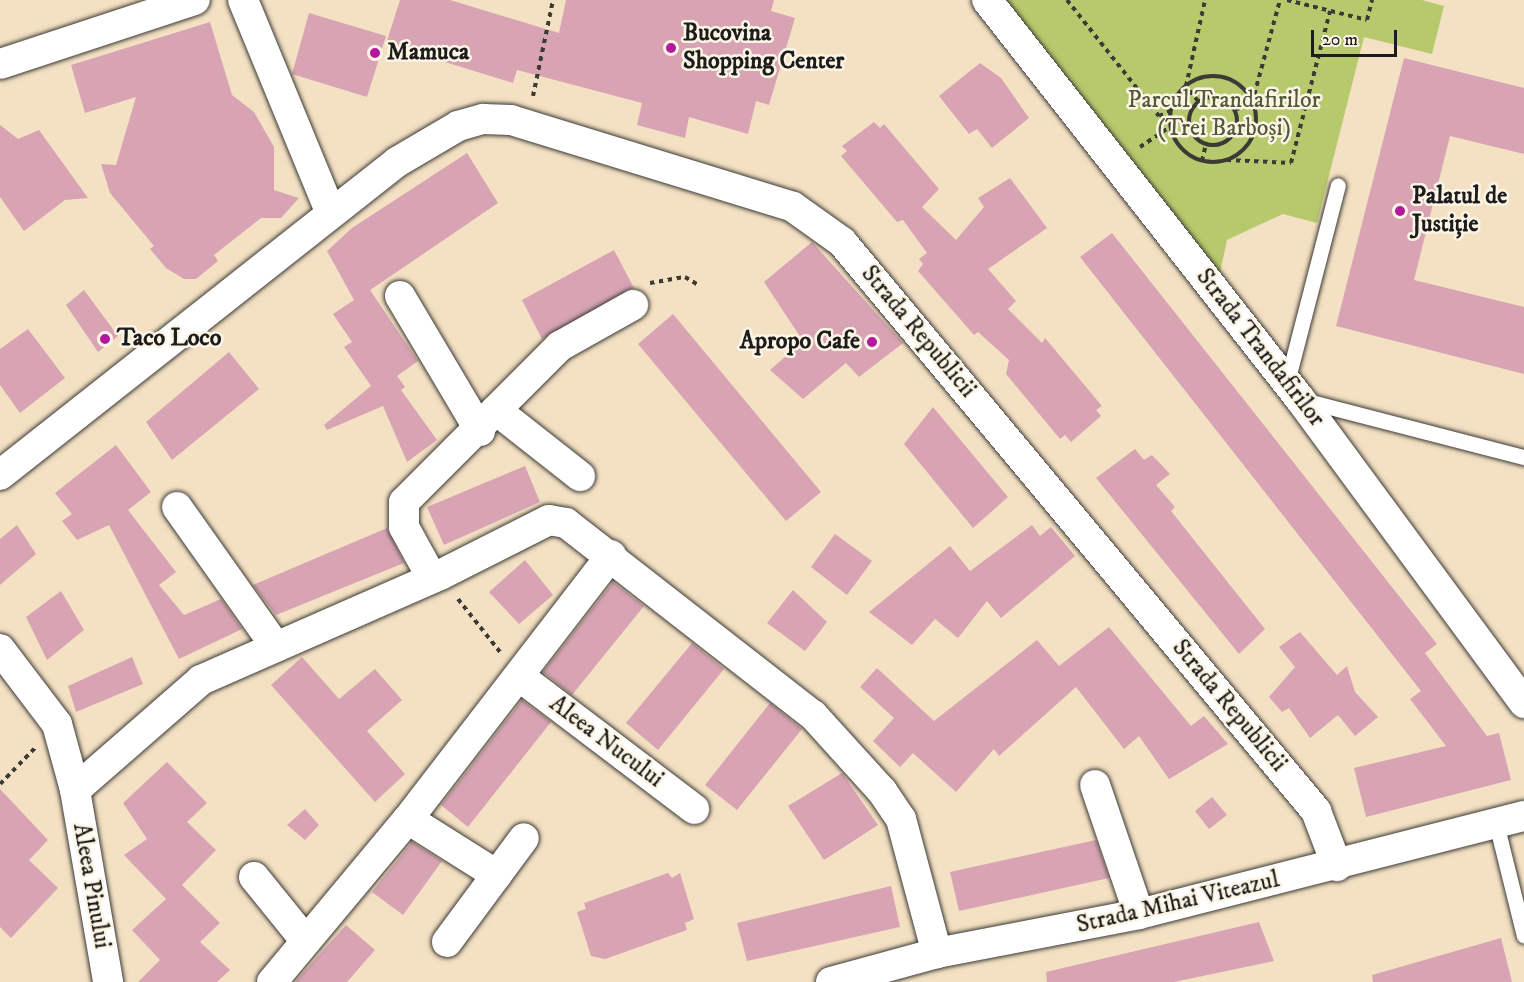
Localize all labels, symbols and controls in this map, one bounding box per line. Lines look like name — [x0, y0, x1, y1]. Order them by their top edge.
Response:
scale bar — [1314, 18, 1400, 56]
place label: Bucovina Shopping Center — [683, 20, 844, 76]
text: 20 m — [1322, 29, 1358, 51]
place label: Mamuca — [387, 39, 469, 67]
marker: Bucovina Shopping Center — [664, 41, 678, 55]
marker: Mamuca — [368, 46, 382, 60]
park label: Parcul Trandafirilor (Trei Barboși) — [1127, 87, 1321, 143]
place label: Palatul de Justiție — [1412, 183, 1507, 239]
marker: Palatul de Justiție — [1393, 204, 1407, 218]
street label: Strada Republicii — [854, 260, 982, 404]
street label: Strada Trandafirilor — [1189, 263, 1331, 433]
place label: Taco Loco — [117, 325, 221, 353]
place label: Apropo Cafe — [740, 328, 860, 356]
marker: Taco Loco — [98, 332, 112, 346]
marker: Apropo Cafe — [865, 335, 879, 349]
street label: Strada Republicii — [1165, 634, 1293, 778]
street label: Aleea Nucului — [543, 690, 669, 794]
street label: Aleea Pinului — [66, 821, 116, 951]
street label: Strada Mihai Viteazul — [1074, 866, 1282, 940]

